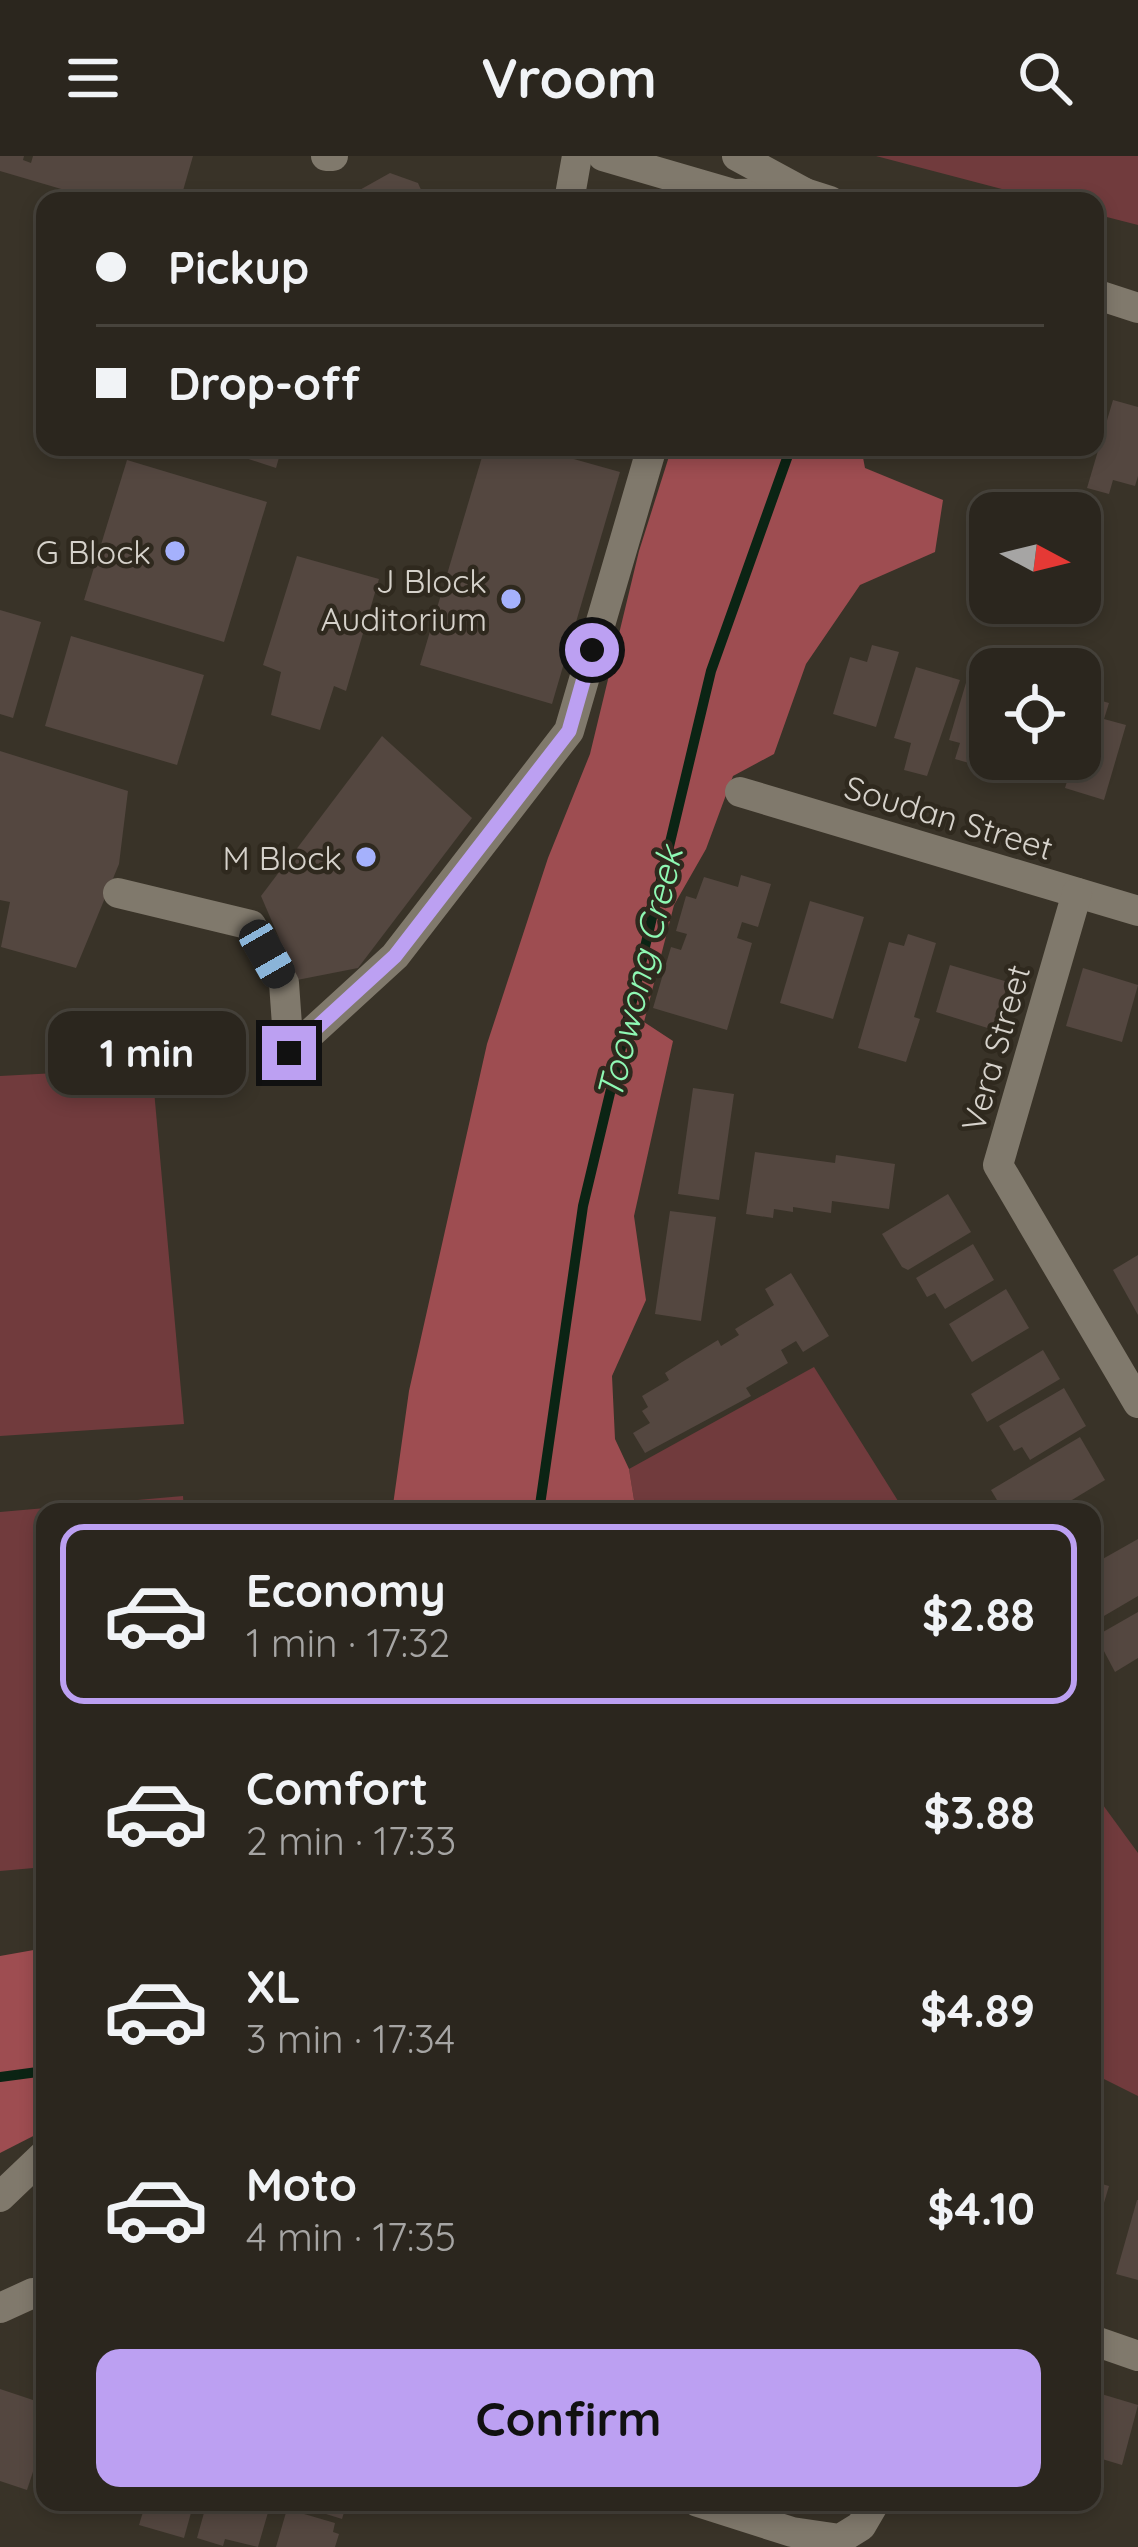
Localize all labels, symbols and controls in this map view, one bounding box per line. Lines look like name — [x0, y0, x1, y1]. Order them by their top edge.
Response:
text: Vroom — [481, 44, 657, 112]
icon: menu — [60, 45, 126, 111]
icon: search — [1012, 45, 1078, 111]
text: Pickup — [168, 239, 309, 295]
text: Drop-off — [168, 355, 360, 411]
north arrow — [969, 492, 1101, 624]
map controls — [969, 492, 1101, 780]
place label: G Block — [36, 531, 151, 572]
marker: G Block — [162, 538, 188, 564]
place label: J Block Auditorium — [321, 560, 487, 639]
marker: J Block Auditorium — [498, 586, 524, 612]
route start — [565, 623, 619, 677]
button: locate — [969, 648, 1101, 780]
street label: Soudan Street — [840, 766, 1058, 868]
place label: M Block — [222, 837, 342, 878]
water label: Toowong Creek — [586, 839, 693, 1104]
marker: M Block — [353, 844, 379, 870]
car — [233, 914, 301, 994]
street label: Vera Street — [952, 960, 1038, 1136]
callout: 1 min — [49, 1011, 247, 1095]
route end — [262, 1026, 316, 1080]
text: 1 min — [100, 1028, 194, 1077]
icon: car — [102, 1560, 210, 1668]
text: Economy — [246, 1562, 446, 1618]
text: $2.88 — [922, 1586, 1035, 1642]
text: 1 min · 17:32 — [246, 1618, 450, 1667]
icon: car — [102, 1758, 210, 1866]
text: Comfort — [246, 1760, 428, 1816]
text: $3.88 — [923, 1784, 1035, 1840]
text: 2 min · 17:33 — [246, 1816, 456, 1865]
icon: car — [102, 1956, 210, 2064]
text: XL — [246, 1958, 301, 2014]
text: $4.89 — [920, 1982, 1035, 2038]
text: 3 min · 17:34 — [246, 2014, 455, 2063]
icon: car — [102, 2154, 210, 2262]
text: Moto — [246, 2156, 357, 2212]
text: $4.10 — [928, 2180, 1035, 2236]
text: 4 min · 17:35 — [246, 2212, 456, 2261]
button: Confirm — [96, 2349, 1041, 2487]

